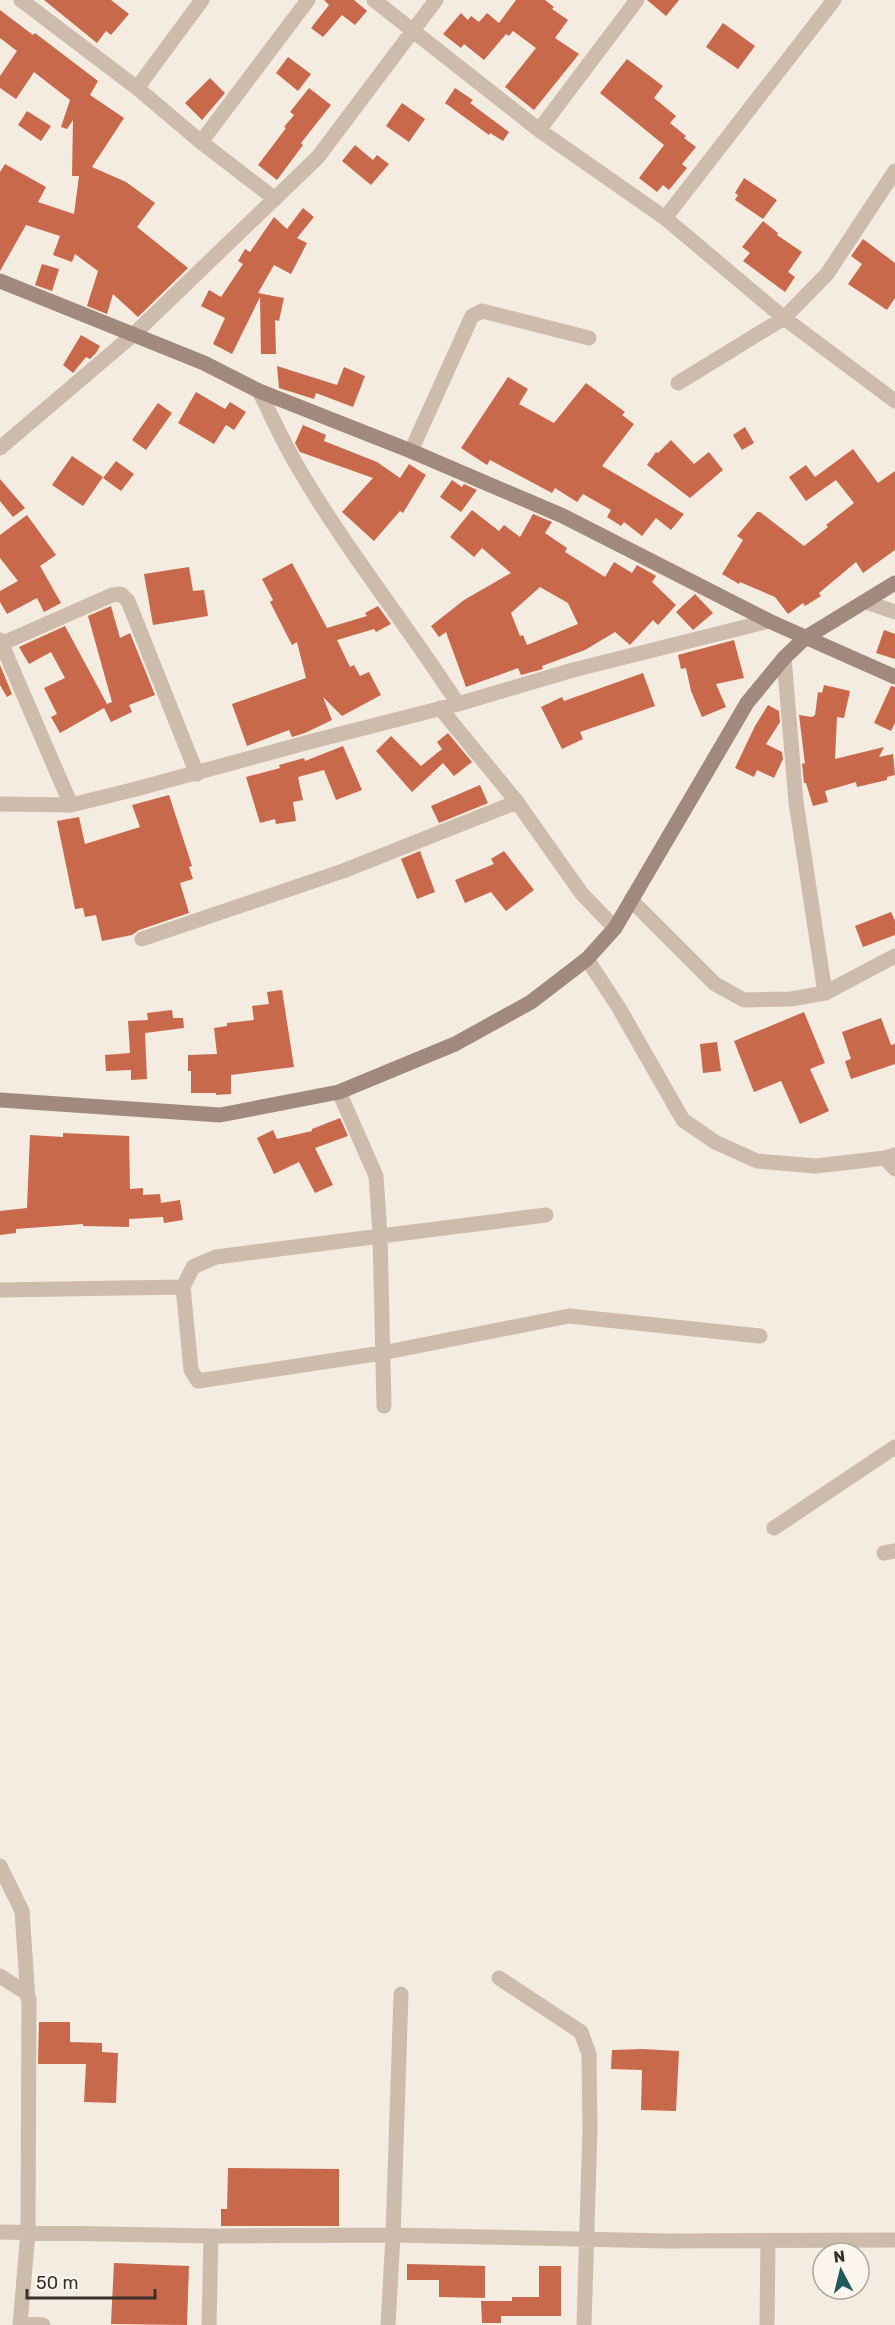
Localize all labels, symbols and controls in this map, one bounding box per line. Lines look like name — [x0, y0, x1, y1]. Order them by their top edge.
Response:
north arrow — [811, 2241, 871, 2301]
text: N — [832, 2246, 846, 2267]
scale bar — [27, 2262, 154, 2300]
text: 50 m — [36, 2272, 79, 2294]

